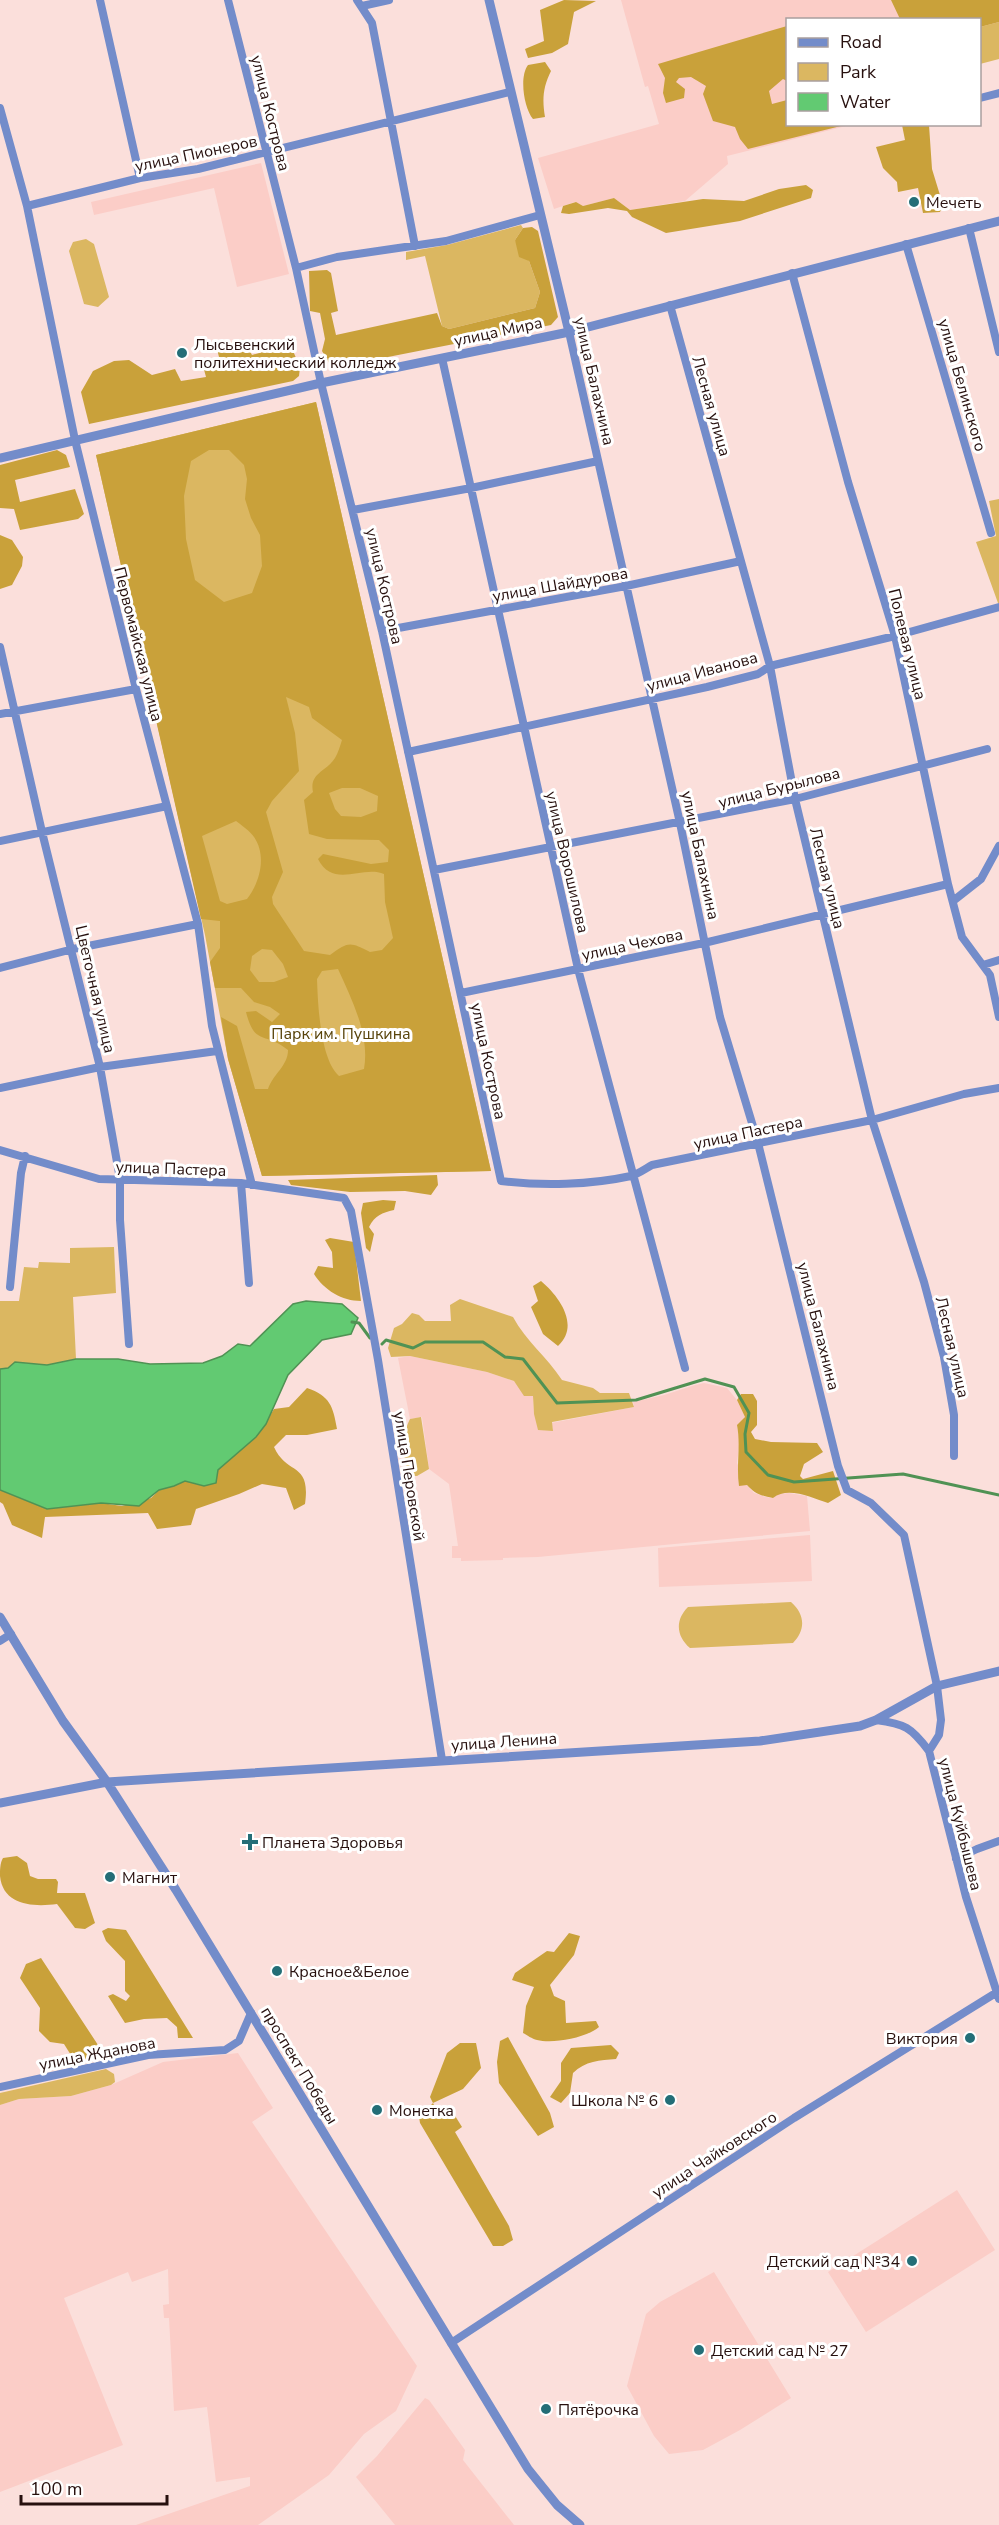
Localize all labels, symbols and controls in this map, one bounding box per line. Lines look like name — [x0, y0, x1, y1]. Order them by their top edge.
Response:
legend — [786, 18, 981, 126]
text: Road — [840, 30, 882, 54]
street label: улица Кострова — [245, 53, 295, 173]
text: Park — [840, 60, 877, 84]
text: Water — [840, 90, 891, 114]
street label: улица Пионеров — [133, 130, 260, 178]
place label: Мечеть — [926, 192, 982, 214]
marker: Мечеть — [907, 195, 921, 209]
street label: улица Мира — [452, 312, 544, 352]
street label: улица Балахнина — [569, 315, 619, 448]
street label: улица Белинского — [933, 316, 991, 454]
place label: Лысьвенский политехнический колледж — [194, 334, 397, 374]
marker: Лысьвенский политехнический колледж — [175, 346, 189, 360]
street label: Лесная улица — [686, 354, 736, 459]
street label: улица Кострова — [360, 526, 408, 646]
street label: улица Шайдурова — [491, 562, 630, 608]
street label: Первомайская улица — [108, 565, 168, 724]
street label: Полевая улица — [883, 586, 931, 702]
street label: улица Иванова — [644, 647, 760, 697]
street label: улица Бурылова — [716, 762, 842, 814]
street label: улица Ворошилова — [540, 789, 594, 935]
street label: улица Балахнина — [676, 789, 724, 922]
street label: Лесная улица — [804, 825, 850, 931]
street label: Цветочная улица — [70, 923, 120, 1055]
street label: улица Чехова — [580, 924, 685, 966]
street label: улица Кострова — [465, 1001, 511, 1121]
park label: Парк им. Пушкина — [271, 1023, 411, 1045]
street label: улица Пастера — [692, 1111, 805, 1155]
street label: улица Пастера — [115, 1156, 227, 1182]
street label: улица Балахнина — [792, 1260, 845, 1392]
street label: Лесная улица — [930, 1294, 974, 1400]
street label: улица Перовской — [388, 1410, 430, 1543]
street label: улица Ленина — [450, 1727, 558, 1757]
street label: улица Куйбышева — [933, 1756, 987, 1893]
place label: Планета Здоровья — [262, 1832, 403, 1854]
marker: Планета Здоровья — [243, 1835, 257, 1849]
place label: Магнит — [122, 1867, 178, 1889]
marker: Магнит — [103, 1870, 117, 1884]
place label: Красное&Белое — [289, 1961, 409, 1983]
marker: Красное&Белое — [270, 1964, 284, 1978]
street label: проспект Победы — [255, 2003, 343, 2128]
place label: Виктория — [886, 2028, 958, 2050]
marker: Виктория — [963, 2031, 977, 2045]
street label: улица Жданова — [37, 2032, 157, 2076]
place label: Школа № 6 — [571, 2090, 658, 2112]
marker: Школа № 6 — [663, 2093, 677, 2107]
place label: Монетка — [389, 2100, 454, 2122]
marker: Монетка — [370, 2103, 384, 2117]
street label: улица Чайковского — [648, 2106, 781, 2203]
place label: Детский сад №34 — [767, 2251, 900, 2273]
marker: Детский сад №34 — [905, 2254, 919, 2268]
place label: Детский сад № 27 — [711, 2340, 848, 2362]
marker: Детский сад № 27 — [692, 2343, 706, 2357]
place label: Пятёрочка — [558, 2399, 639, 2421]
marker: Пятёрочка — [539, 2402, 553, 2416]
scale bar — [21, 2468, 166, 2506]
text: 100 m — [30, 2477, 82, 2501]

